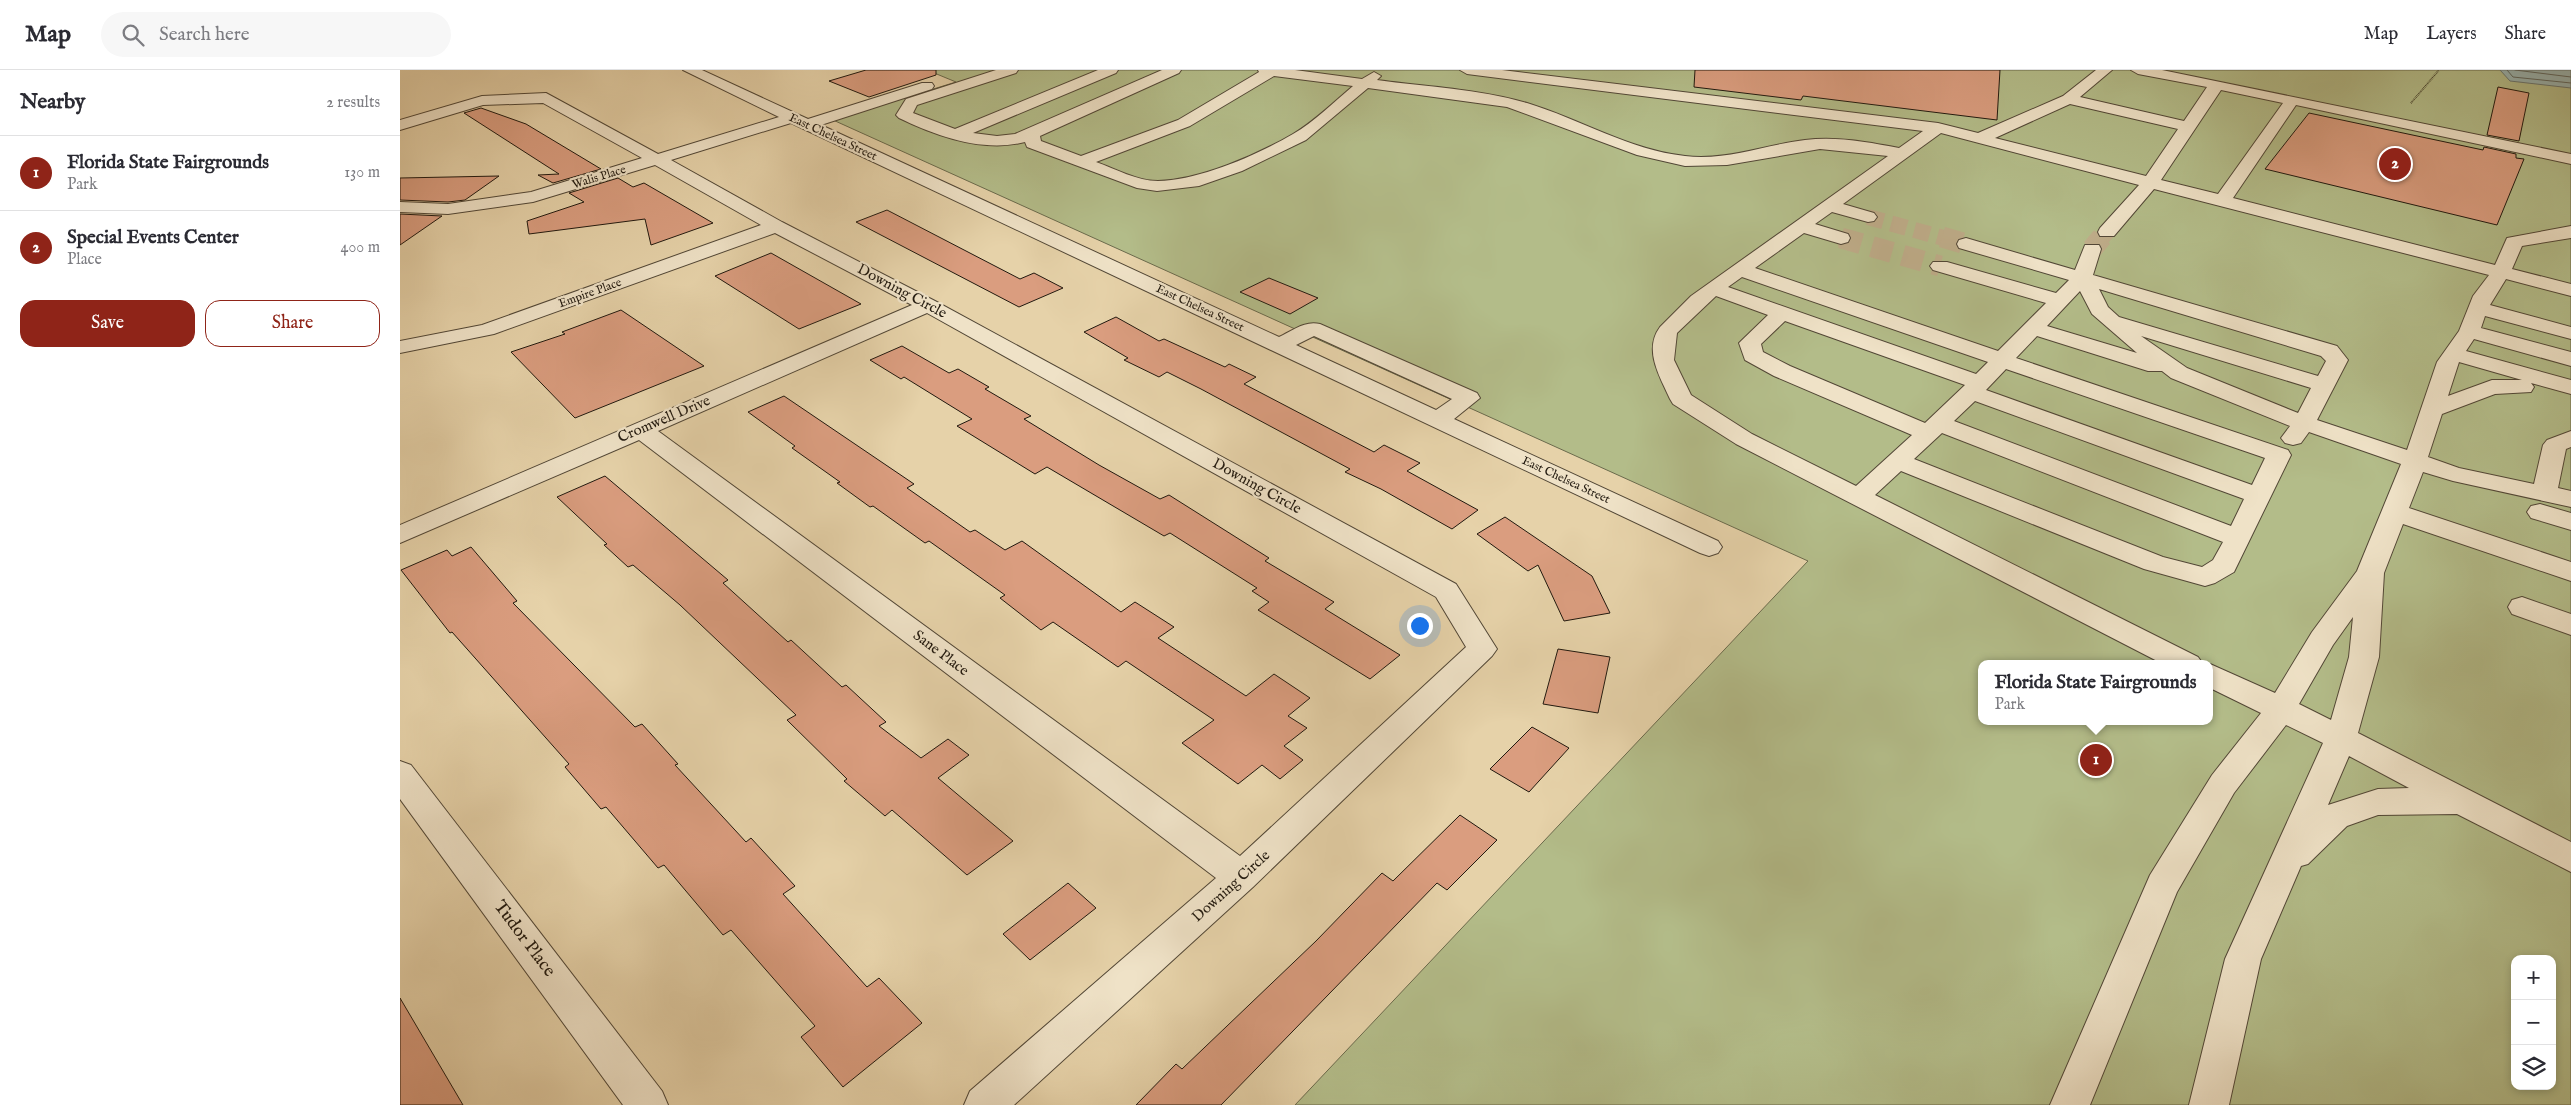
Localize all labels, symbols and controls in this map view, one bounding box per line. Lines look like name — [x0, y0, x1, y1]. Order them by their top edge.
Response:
search box — [101, 12, 451, 57]
text: Map — [25, 19, 71, 50]
icon: search — [119, 21, 147, 49]
text: Search here — [159, 23, 250, 47]
text: Map — [2364, 23, 2398, 46]
text: Layers — [2426, 23, 2477, 46]
text: Share — [2505, 23, 2546, 46]
text: Nearby — [20, 89, 85, 116]
text: 2 results — [326, 93, 380, 113]
street label: East Chelsea Street — [787, 110, 879, 164]
pin: 2 — [2379, 145, 2411, 183]
text: Florida State Fairgrounds — [67, 151, 269, 175]
street label: Walis Place — [570, 162, 628, 192]
text: 1 — [33, 163, 39, 183]
text: 130 m — [344, 163, 380, 183]
text: Park — [67, 175, 97, 195]
text: Special Events Center — [67, 226, 239, 250]
text: 2 — [32, 238, 40, 258]
text: 400 m — [341, 238, 380, 258]
text: Place — [67, 250, 102, 270]
street label: Downing Circle — [854, 259, 950, 323]
street label: Empire Place — [556, 275, 624, 312]
street label: East Chelsea Street — [1154, 281, 1246, 335]
button: Save — [20, 300, 195, 347]
button: Share — [205, 300, 380, 347]
street label: Cromwell Drive — [615, 391, 713, 447]
street label: East Chelsea Street — [1520, 453, 1612, 507]
street label: Downing Circle — [1209, 454, 1305, 518]
your location — [1407, 613, 1433, 639]
street label: Sane Place — [909, 626, 973, 680]
popup — [1978, 660, 2213, 725]
text: Florida State Fairgrounds — [1995, 671, 2196, 695]
text: Park — [1995, 695, 2025, 715]
pin: 1 — [2080, 741, 2112, 779]
street label: Downing Circle — [1188, 846, 1274, 926]
street label: Tudor Place — [488, 896, 560, 982]
map controls — [2511, 955, 2556, 1090]
button: + — [2511, 955, 2556, 1000]
button: − — [2511, 1000, 2556, 1045]
button: layers — [2511, 1045, 2556, 1090]

